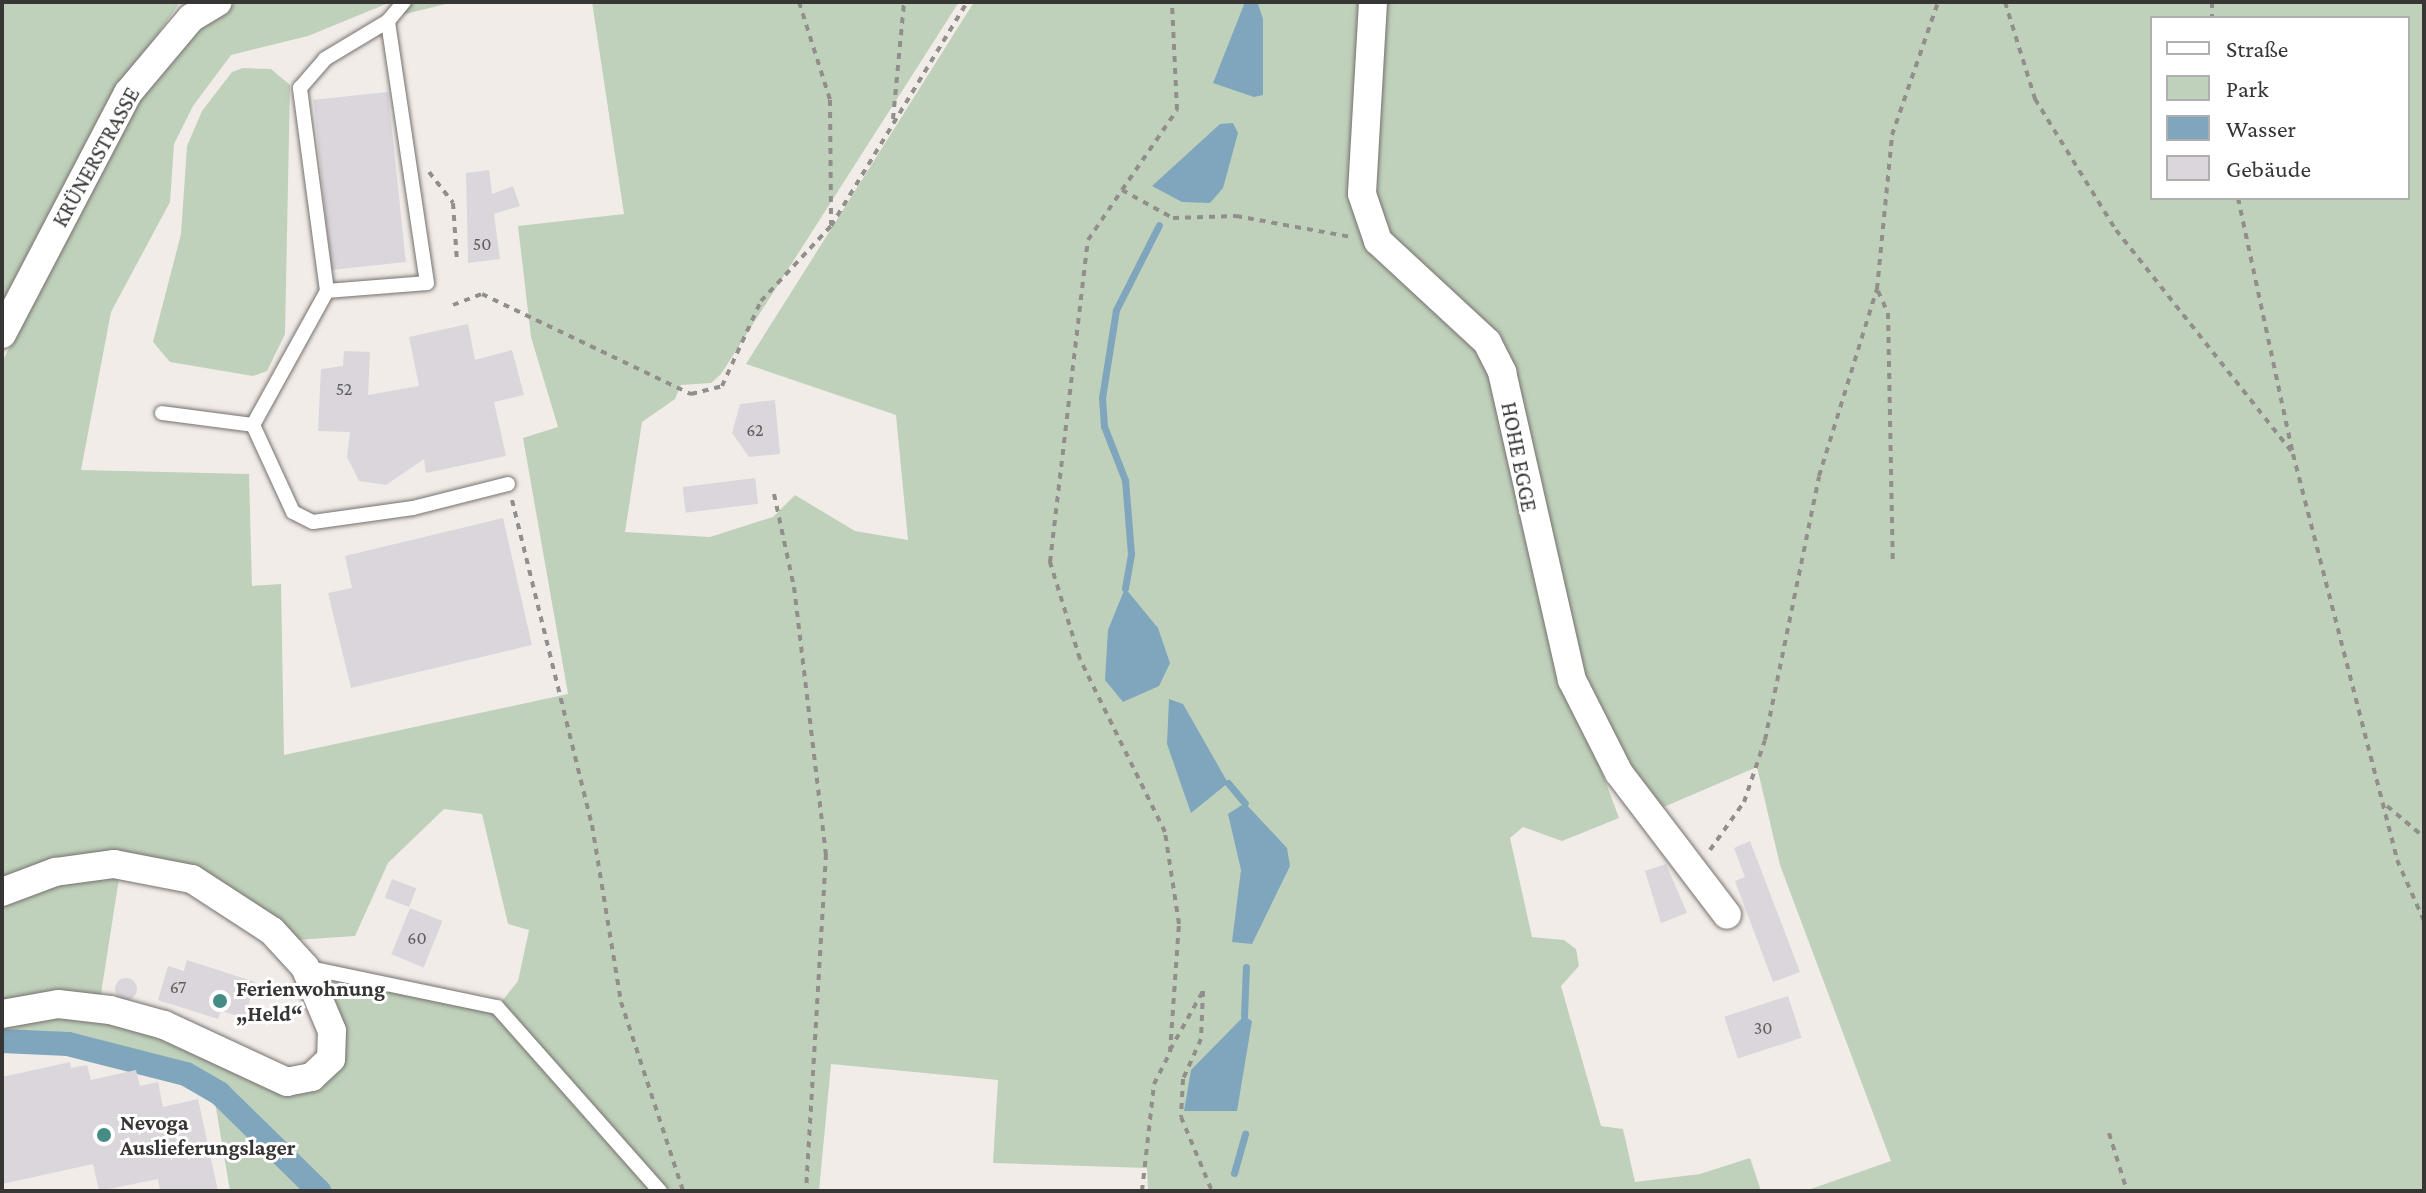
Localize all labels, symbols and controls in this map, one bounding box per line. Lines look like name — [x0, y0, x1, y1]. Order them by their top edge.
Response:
legend — [2150, 16, 2410, 200]
text: Straße — [2226, 35, 2288, 62]
text: Park — [2226, 75, 2269, 102]
street label: KRÜNERSTRASSE — [47, 82, 145, 232]
text: Wasser — [2226, 115, 2296, 142]
text: Gebäude — [2226, 155, 2311, 182]
house number: 50 — [473, 233, 491, 255]
house number: 52 — [336, 378, 352, 400]
street label: HOHE EGGE — [1495, 400, 1543, 514]
house number: 62 — [746, 419, 764, 441]
house number: 60 — [407, 927, 427, 949]
place label: Ferienwohnung „Held“ — [236, 975, 385, 1026]
house number: 67 — [170, 976, 186, 998]
marker: Ferienwohnung „Held“ — [211, 992, 229, 1010]
house number: 30 — [1754, 1017, 1772, 1039]
place label: Nevoga Auslieferungslager — [120, 1109, 296, 1160]
marker: Nevoga Auslieferungslager — [95, 1126, 113, 1144]

